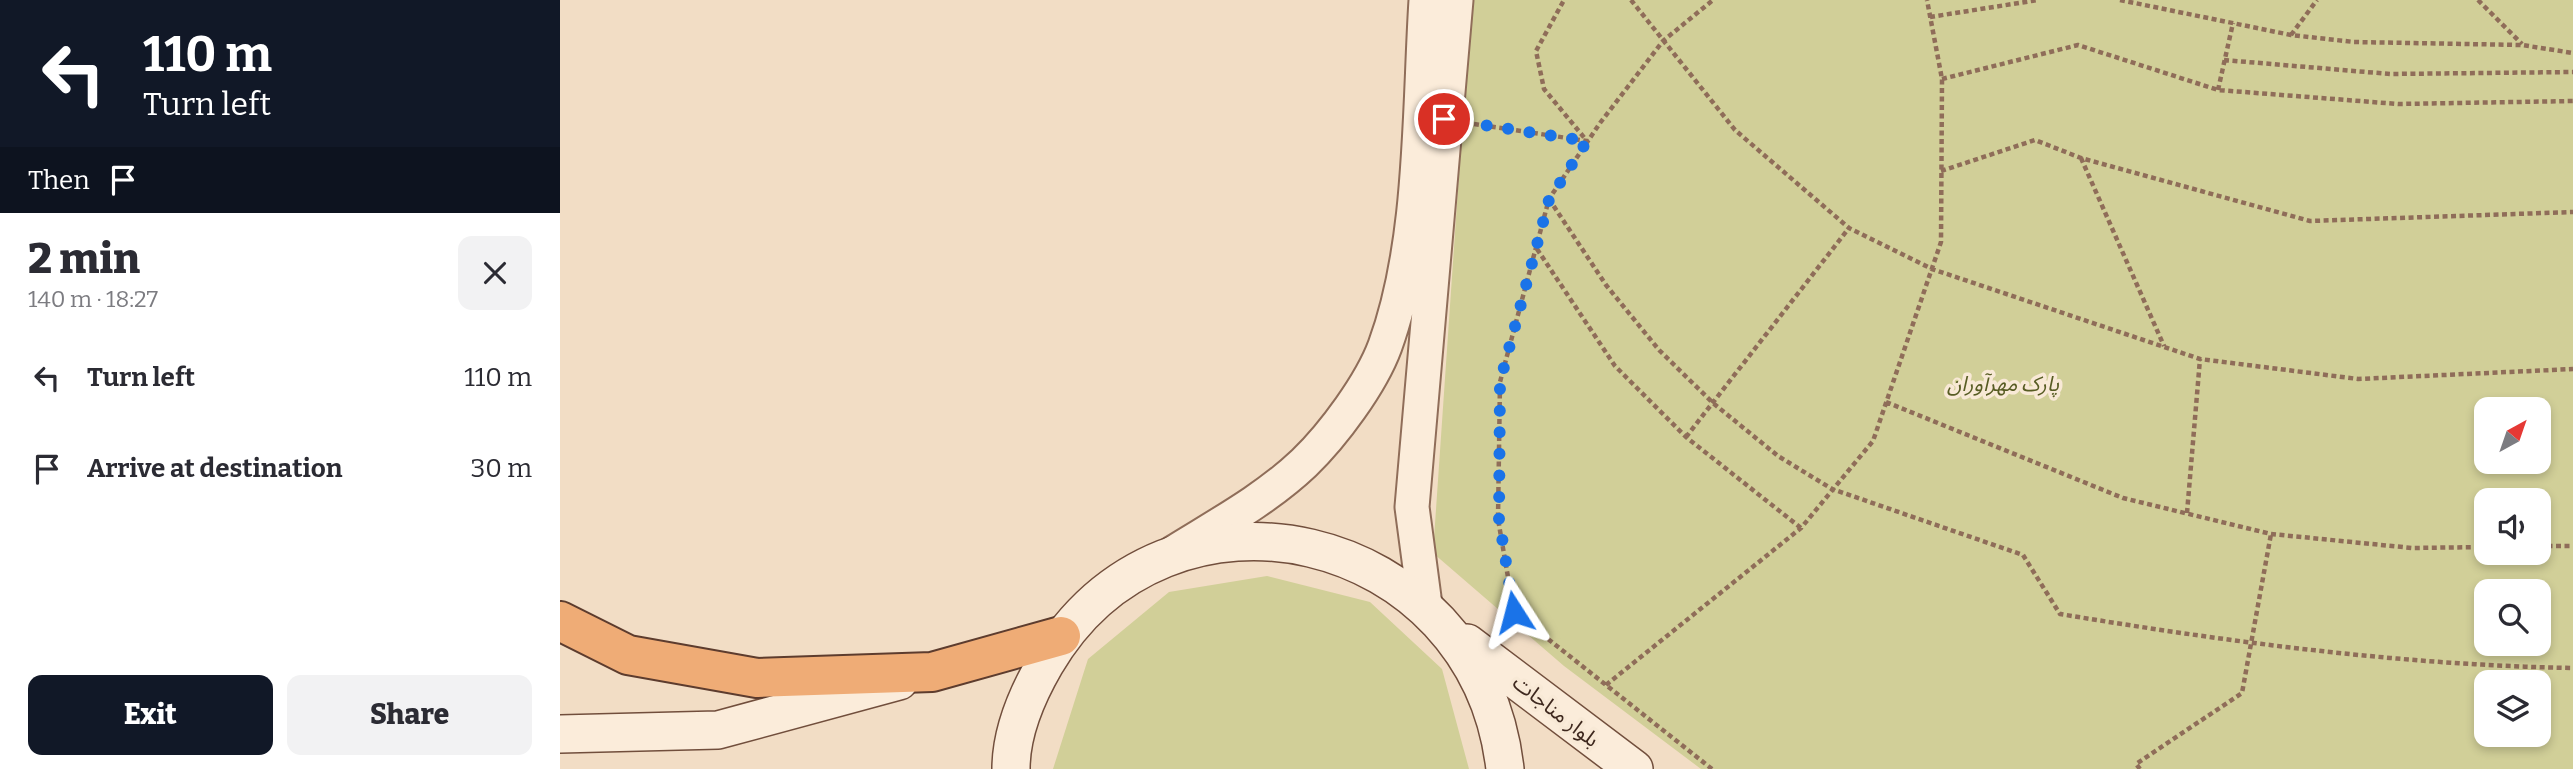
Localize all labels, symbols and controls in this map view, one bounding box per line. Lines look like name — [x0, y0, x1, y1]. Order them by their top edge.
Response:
text: 110 m — [143, 25, 272, 84]
icon: left — [28, 28, 119, 119]
text: Turn left — [143, 85, 271, 123]
pin — [1414, 89, 1474, 149]
icon: arrive — [1425, 100, 1463, 138]
icon: arrive — [104, 161, 142, 199]
text: Then — [28, 165, 90, 196]
text: 2 min — [28, 234, 140, 284]
button: close — [458, 236, 532, 310]
text: 140 m · 18:27 — [28, 285, 158, 313]
icon: left — [28, 359, 66, 397]
text: Turn left — [87, 362, 195, 393]
text: 110 m — [464, 362, 532, 393]
park label: پارک مهرآوران — [1947, 371, 2060, 398]
north arrow — [2474, 397, 2552, 474]
map controls — [2474, 397, 2551, 747]
icon: arrive — [28, 450, 66, 488]
text: Arrive at destination — [87, 453, 342, 484]
text: 30 m — [471, 453, 532, 484]
button: sound — [2474, 488, 2551, 565]
position arrow — [1477, 575, 1551, 649]
button: search — [2474, 579, 2551, 656]
street label: بلوار مناجات — [1508, 669, 1604, 753]
button: layers — [2474, 670, 2551, 747]
button: Exit — [28, 675, 273, 755]
button: Share — [287, 675, 532, 755]

